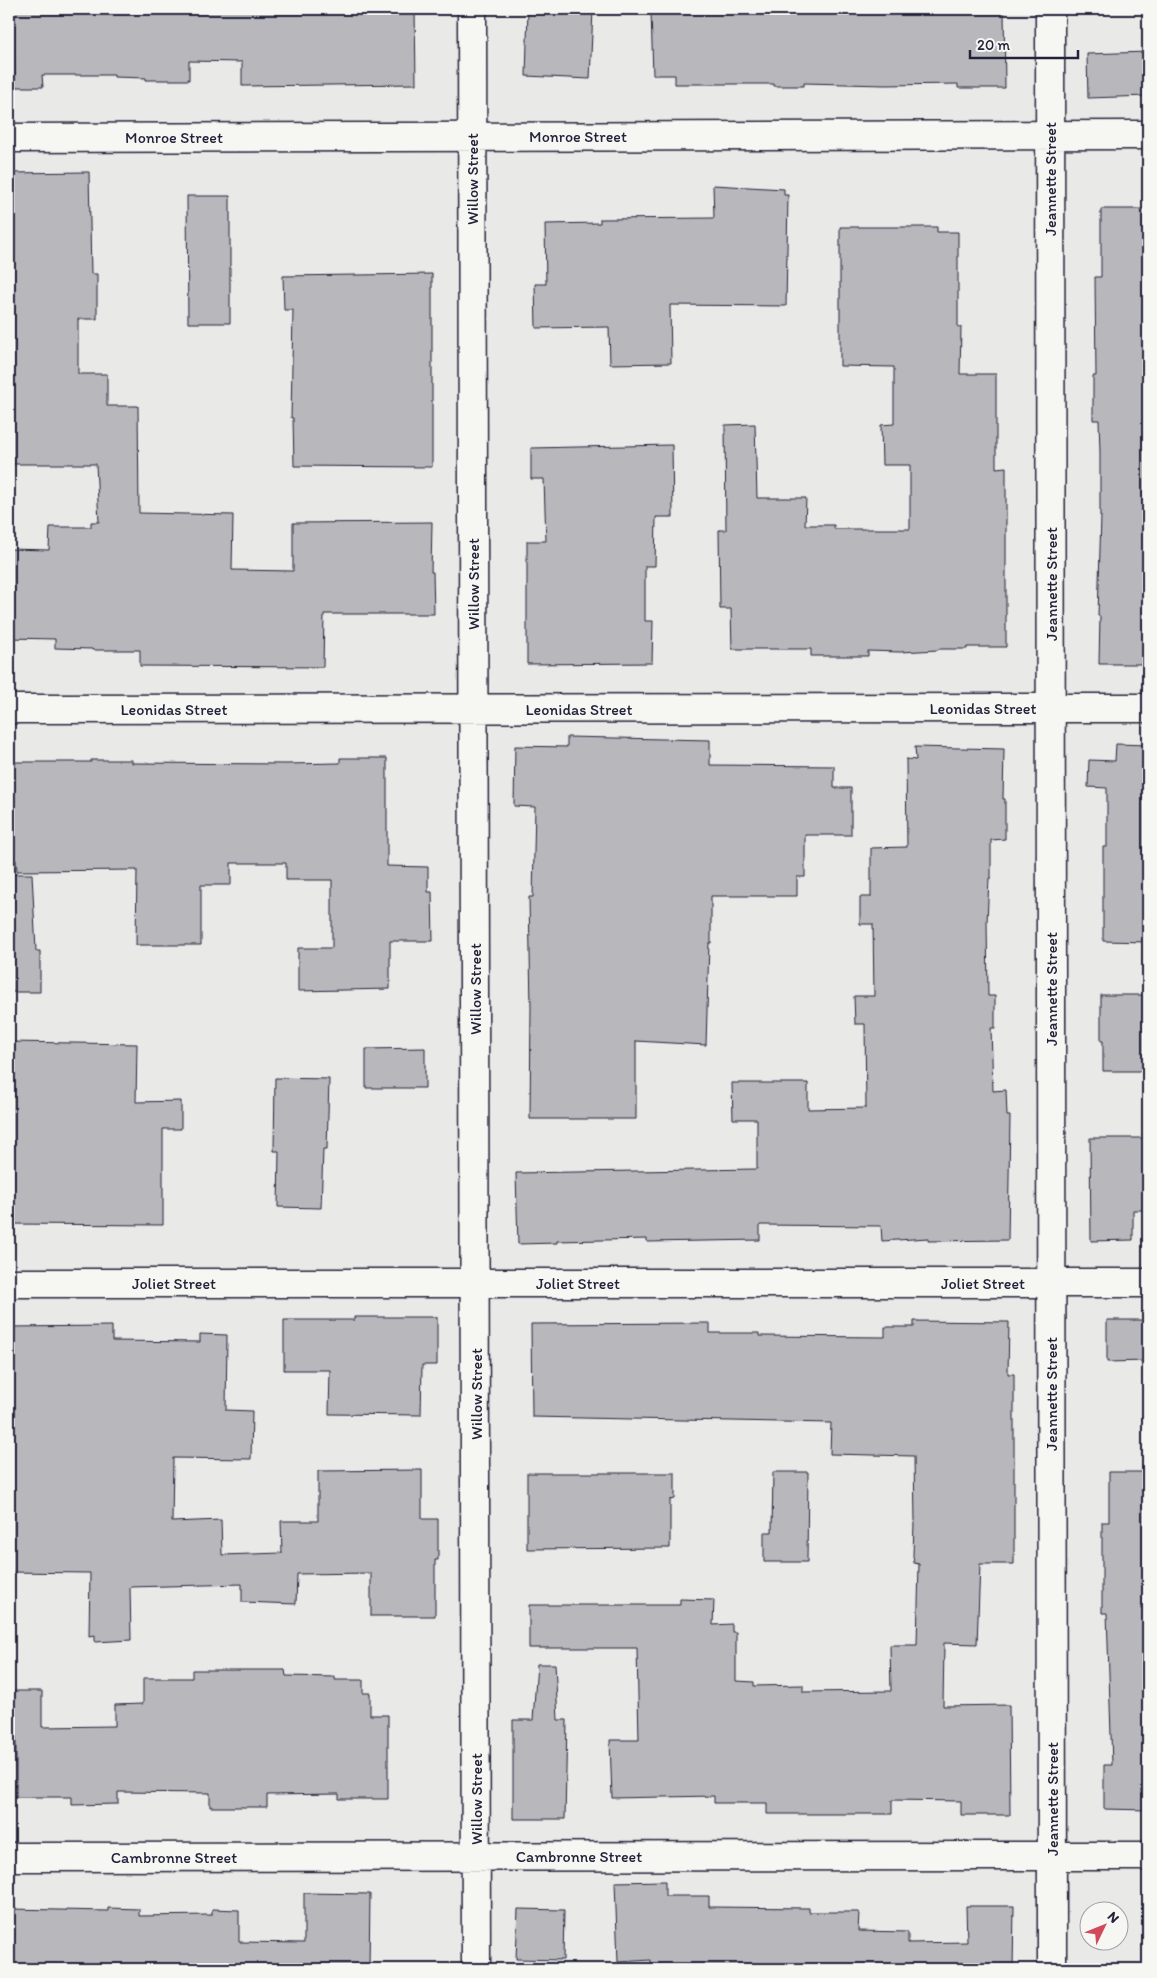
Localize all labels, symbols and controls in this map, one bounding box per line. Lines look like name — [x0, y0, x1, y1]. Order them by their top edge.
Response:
scale bar — [970, 28, 1077, 60]
text: 20 m — [977, 36, 1011, 54]
street label: Jeannette Street — [1041, 122, 1060, 236]
street label: Monroe Street — [529, 127, 627, 146]
street label: Monroe Street — [125, 128, 223, 147]
street label: Willow Street — [463, 133, 482, 225]
street label: Jeannette Street — [1042, 527, 1061, 641]
street label: Willow Street — [464, 538, 483, 630]
street label: Leonidas Street — [929, 699, 1037, 718]
street label: Leonidas Street — [120, 700, 228, 719]
street label: Leonidas Street — [525, 700, 633, 719]
street label: Jeannette Street — [1042, 932, 1061, 1046]
street label: Willow Street — [466, 943, 485, 1035]
street label: Joliet Street — [132, 1274, 216, 1293]
street label: Joliet Street — [536, 1274, 620, 1293]
street label: Joliet Street — [941, 1274, 1025, 1293]
street label: Jeannette Street — [1042, 1337, 1061, 1451]
street label: Willow Street — [467, 1348, 486, 1440]
street label: Jeannette Street — [1043, 1742, 1062, 1856]
street label: Willow Street — [467, 1753, 486, 1845]
street label: Cambronne Street — [516, 1847, 642, 1866]
street label: Cambronne Street — [111, 1848, 237, 1867]
north arrow — [1080, 1900, 1130, 1950]
text: N — [1104, 1908, 1123, 1927]

